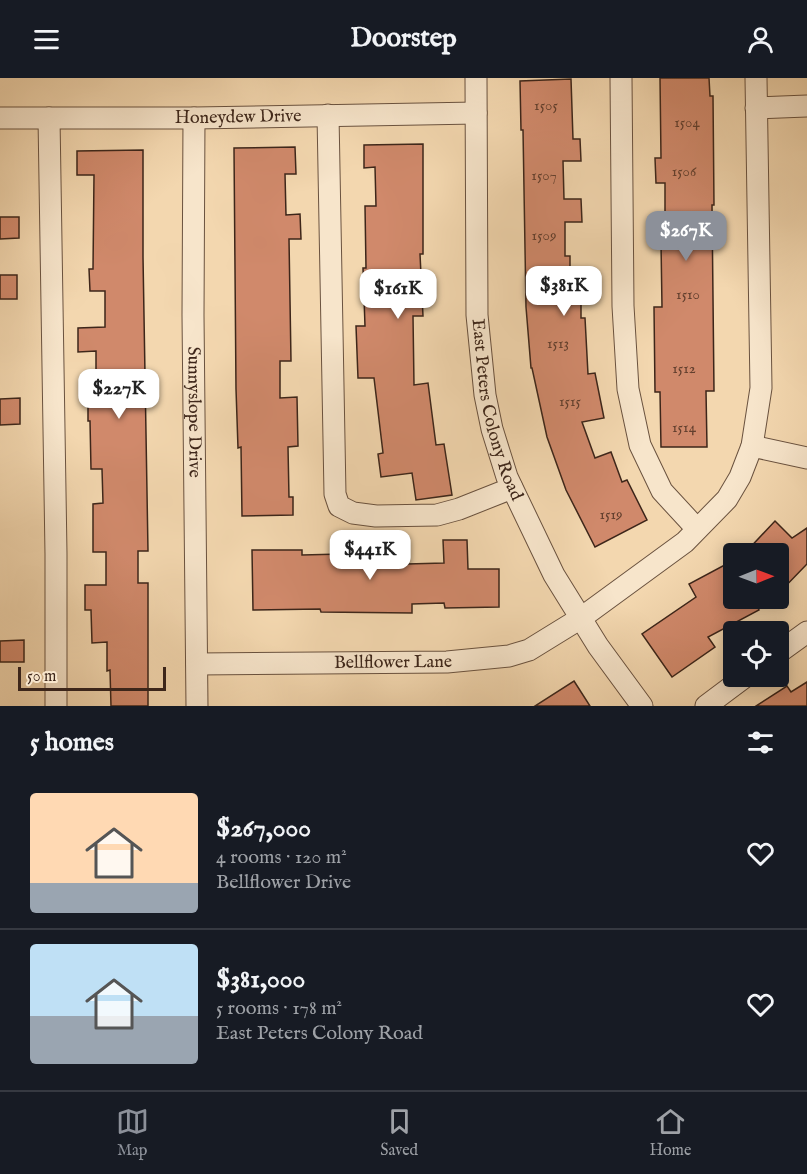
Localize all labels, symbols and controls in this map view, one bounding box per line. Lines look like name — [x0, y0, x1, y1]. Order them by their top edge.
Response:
text: Doorstep — [350, 22, 457, 56]
icon: menu — [30, 23, 63, 56]
icon: person — [744, 23, 777, 56]
house number: 1505 — [534, 96, 558, 115]
street label: Honeydew Drive — [175, 105, 302, 130]
house number: 1504 — [674, 113, 700, 132]
house number: 1506 — [672, 162, 697, 181]
house number: 1507 — [531, 166, 557, 185]
pin: $267K — [644, 211, 728, 262]
text: $267K — [660, 218, 712, 243]
house number: 1509 — [532, 226, 556, 245]
pin: $381K — [522, 266, 606, 317]
pin: $161K — [356, 269, 440, 320]
text: $381K — [540, 273, 588, 298]
text: $161K — [374, 276, 422, 301]
house number: 1510 — [676, 285, 700, 304]
street label: East Peters Colony Road — [466, 318, 528, 505]
house number: 1513 — [547, 334, 569, 353]
street label: Sunnyslope Drive — [182, 346, 206, 478]
house number: 1512 — [672, 359, 696, 378]
pin: $227K — [77, 369, 161, 420]
text: $227K — [92, 376, 146, 401]
house number: 1515 — [559, 392, 582, 411]
house number: 1514 — [672, 418, 697, 437]
house number: 1519 — [599, 505, 623, 524]
pin: $441K — [328, 530, 412, 581]
text: $441K — [344, 537, 396, 562]
north arrow — [723, 543, 789, 609]
map controls — [723, 543, 789, 687]
button: locate — [723, 621, 789, 687]
street label: Bellflower Lane — [334, 650, 453, 674]
scale bar — [18, 664, 166, 692]
text: 50 m — [27, 667, 56, 687]
text: 5 homes — [30, 726, 114, 759]
icon: filters — [744, 726, 777, 759]
text: $267,000 — [216, 812, 311, 845]
icon: home — [78, 817, 150, 889]
icon: heart — [744, 837, 777, 870]
text: 4 rooms · 120 m² — [216, 845, 347, 870]
text: Bellflower Drive — [216, 870, 351, 895]
text: $381,000 — [216, 963, 305, 996]
icon: home — [78, 968, 150, 1040]
icon: heart — [744, 988, 777, 1021]
text: 5 rooms · 178 m² — [216, 996, 342, 1021]
text: East Peters Colony Road — [216, 1021, 423, 1046]
tab: Map — [116, 1105, 149, 1161]
tab: Saved — [380, 1105, 418, 1161]
tab: Home — [650, 1105, 691, 1161]

